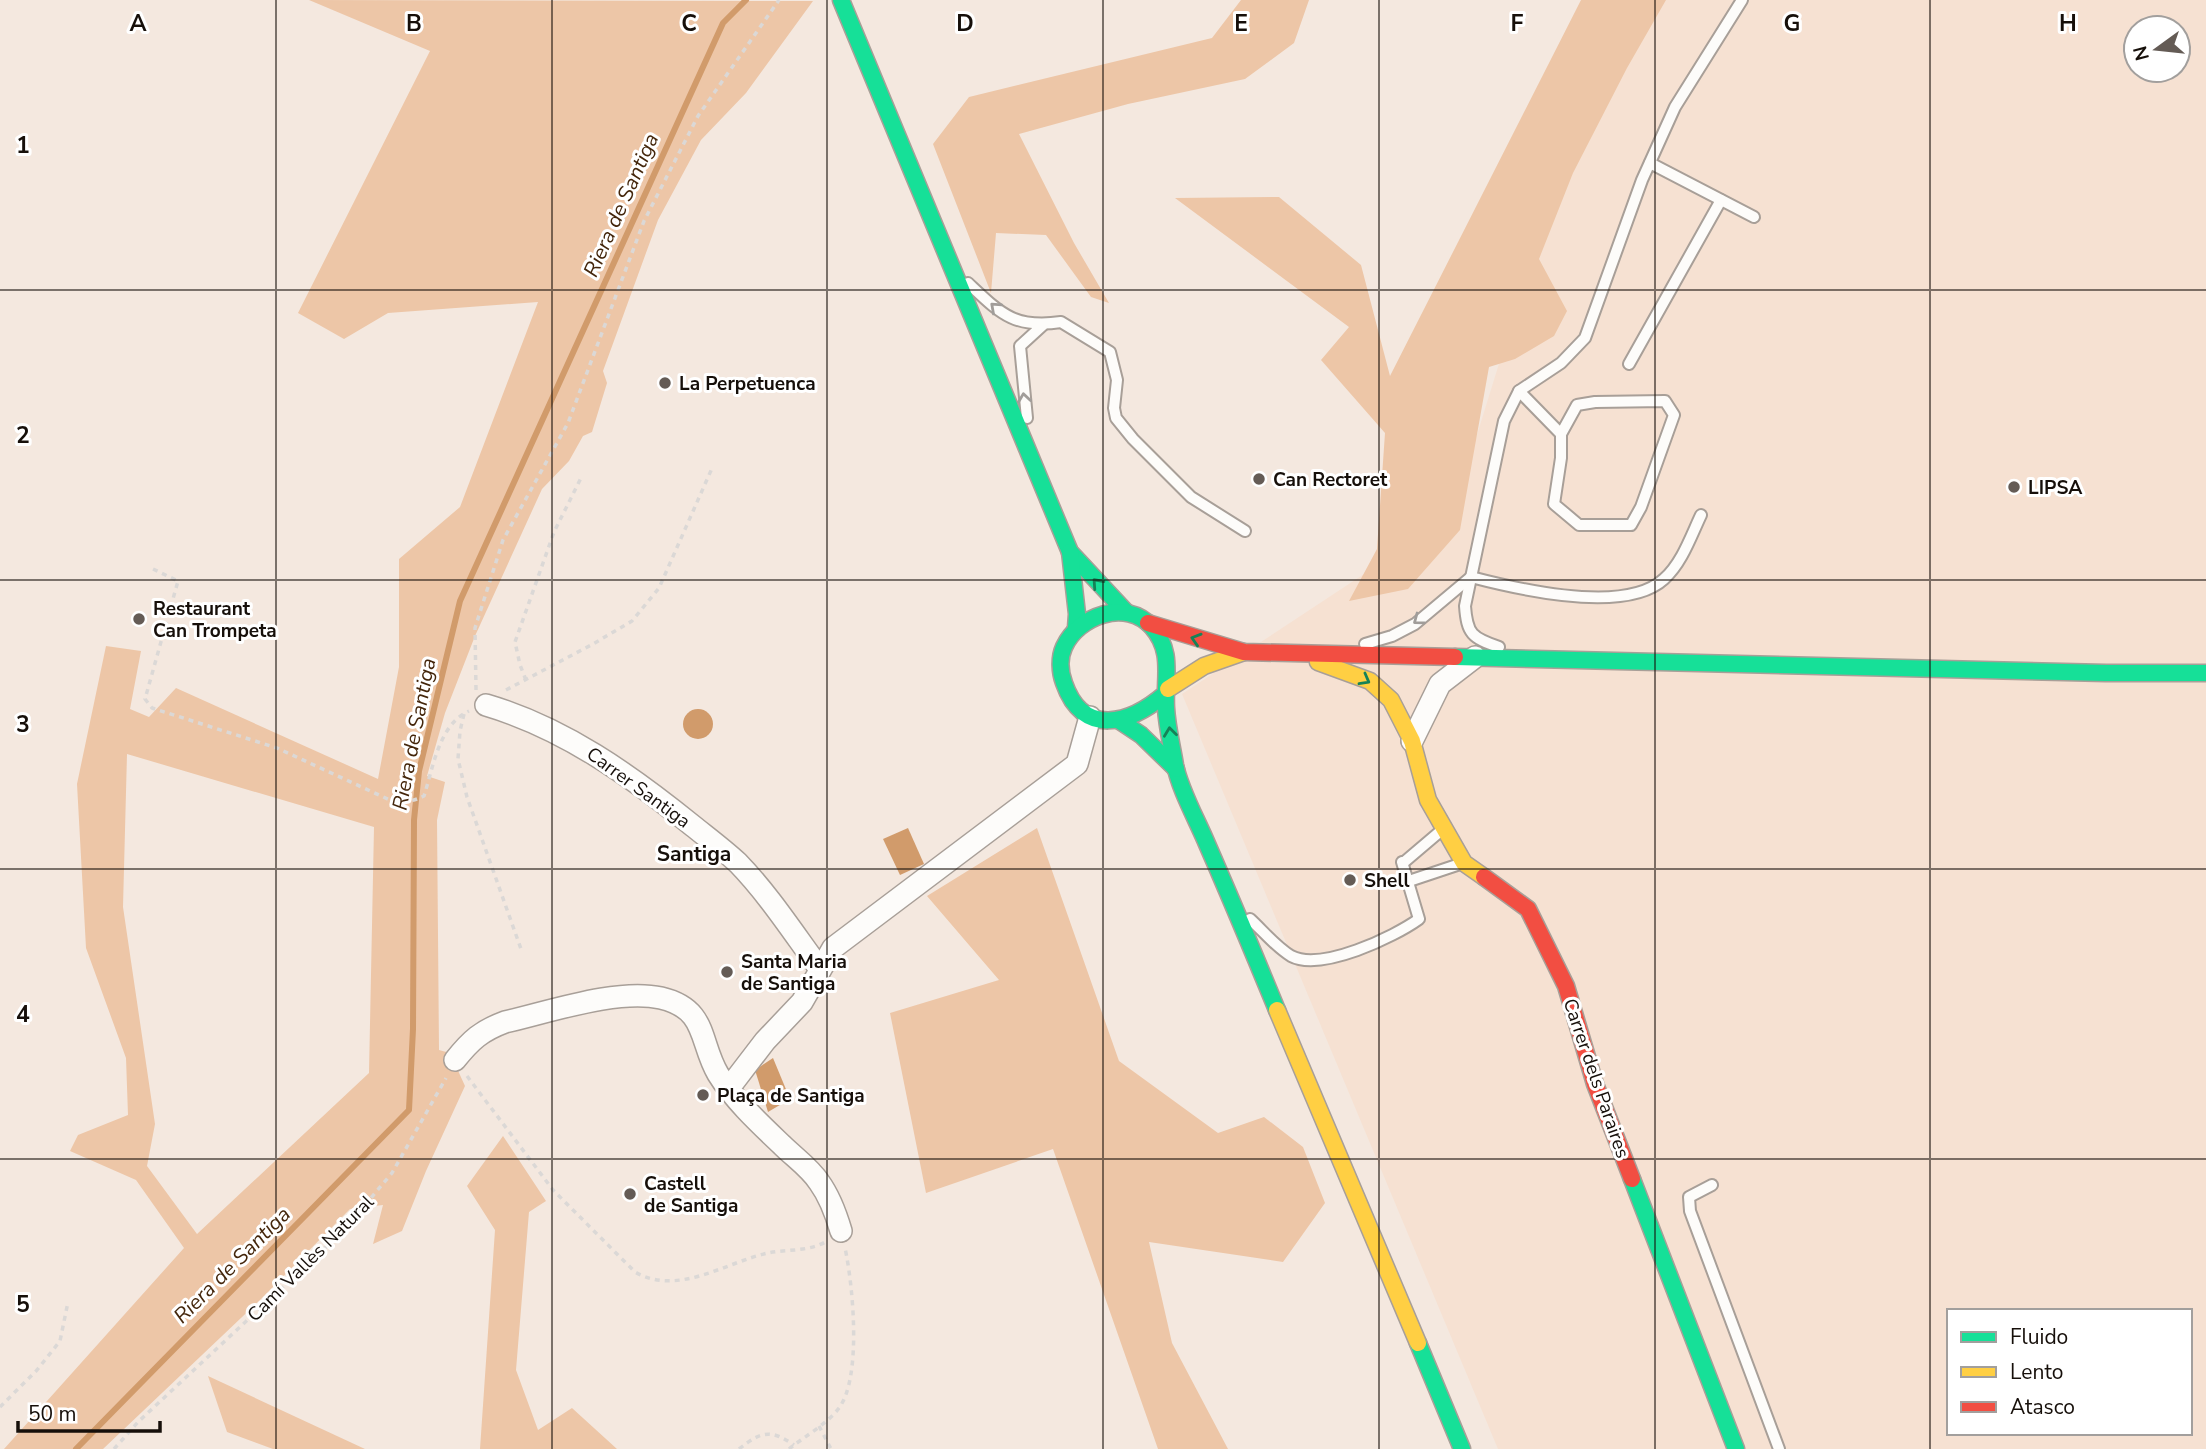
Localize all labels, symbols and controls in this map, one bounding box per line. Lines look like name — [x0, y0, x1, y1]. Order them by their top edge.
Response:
text: A — [129, 8, 147, 39]
text: B — [406, 8, 422, 39]
text: C — [681, 8, 697, 39]
text: D — [956, 8, 974, 39]
text: E — [1234, 8, 1248, 39]
text: F — [1511, 8, 1524, 39]
text: G — [1784, 8, 1800, 39]
text: H — [2059, 8, 2077, 39]
north arrow — [2122, 14, 2192, 84]
text: N — [2127, 43, 2156, 63]
water label: Riera de Santiga — [577, 129, 665, 281]
text: 1 — [16, 130, 30, 161]
one-way arrow — [990, 303, 1003, 316]
place label: La Perpetuenca — [679, 371, 816, 397]
marker: La Perpetuenca — [657, 375, 673, 391]
one-way arrow — [1017, 392, 1032, 404]
text: 2 — [16, 420, 30, 451]
place label: Can Rectoret — [1273, 467, 1388, 493]
marker: Can Rectoret — [1251, 471, 1267, 487]
place label: LIPSA — [2028, 475, 2083, 501]
marker: LIPSA — [2006, 479, 2022, 495]
one-way arrow — [1093, 578, 1105, 591]
place label: Restaurant Can Trompeta — [153, 596, 277, 644]
marker: Restaurant Can Trompeta — [131, 611, 147, 627]
one-way arrow — [1413, 612, 1425, 624]
one-way arrow — [1190, 632, 1202, 647]
water label: Riera de Santiga — [386, 656, 442, 812]
one-way arrow — [1358, 672, 1370, 685]
text: 3 — [16, 709, 30, 740]
one-way arrow — [1163, 726, 1178, 738]
street label: Carrer Santiga — [581, 741, 696, 834]
district label: Santiga — [657, 840, 731, 868]
place label: Shell — [1364, 868, 1410, 894]
marker: Shell — [1342, 872, 1358, 888]
place label: Santa Maria de Santiga — [741, 949, 847, 997]
marker: Santa Maria de Santiga — [719, 964, 735, 980]
street label: Carrer dels Paraires — [1557, 995, 1636, 1162]
text: 4 — [16, 999, 30, 1030]
place label: Plaça de Santiga — [717, 1083, 865, 1109]
marker: Plaça de Santiga — [695, 1087, 711, 1103]
place label: Castell de Santiga — [644, 1171, 738, 1219]
marker: Castell de Santiga — [622, 1186, 638, 1202]
street label: Camí Vallès Natural — [242, 1189, 380, 1328]
water label: Riera de Santiga — [167, 1200, 297, 1330]
text: 5 — [16, 1289, 30, 1320]
legend — [1947, 1309, 2192, 1435]
text: Fluido — [2010, 1323, 2068, 1351]
text: Lento — [2010, 1358, 2063, 1386]
scale bar — [18, 1390, 159, 1434]
text: Atasco — [2010, 1393, 2075, 1421]
text: 50 m — [28, 1400, 77, 1428]

